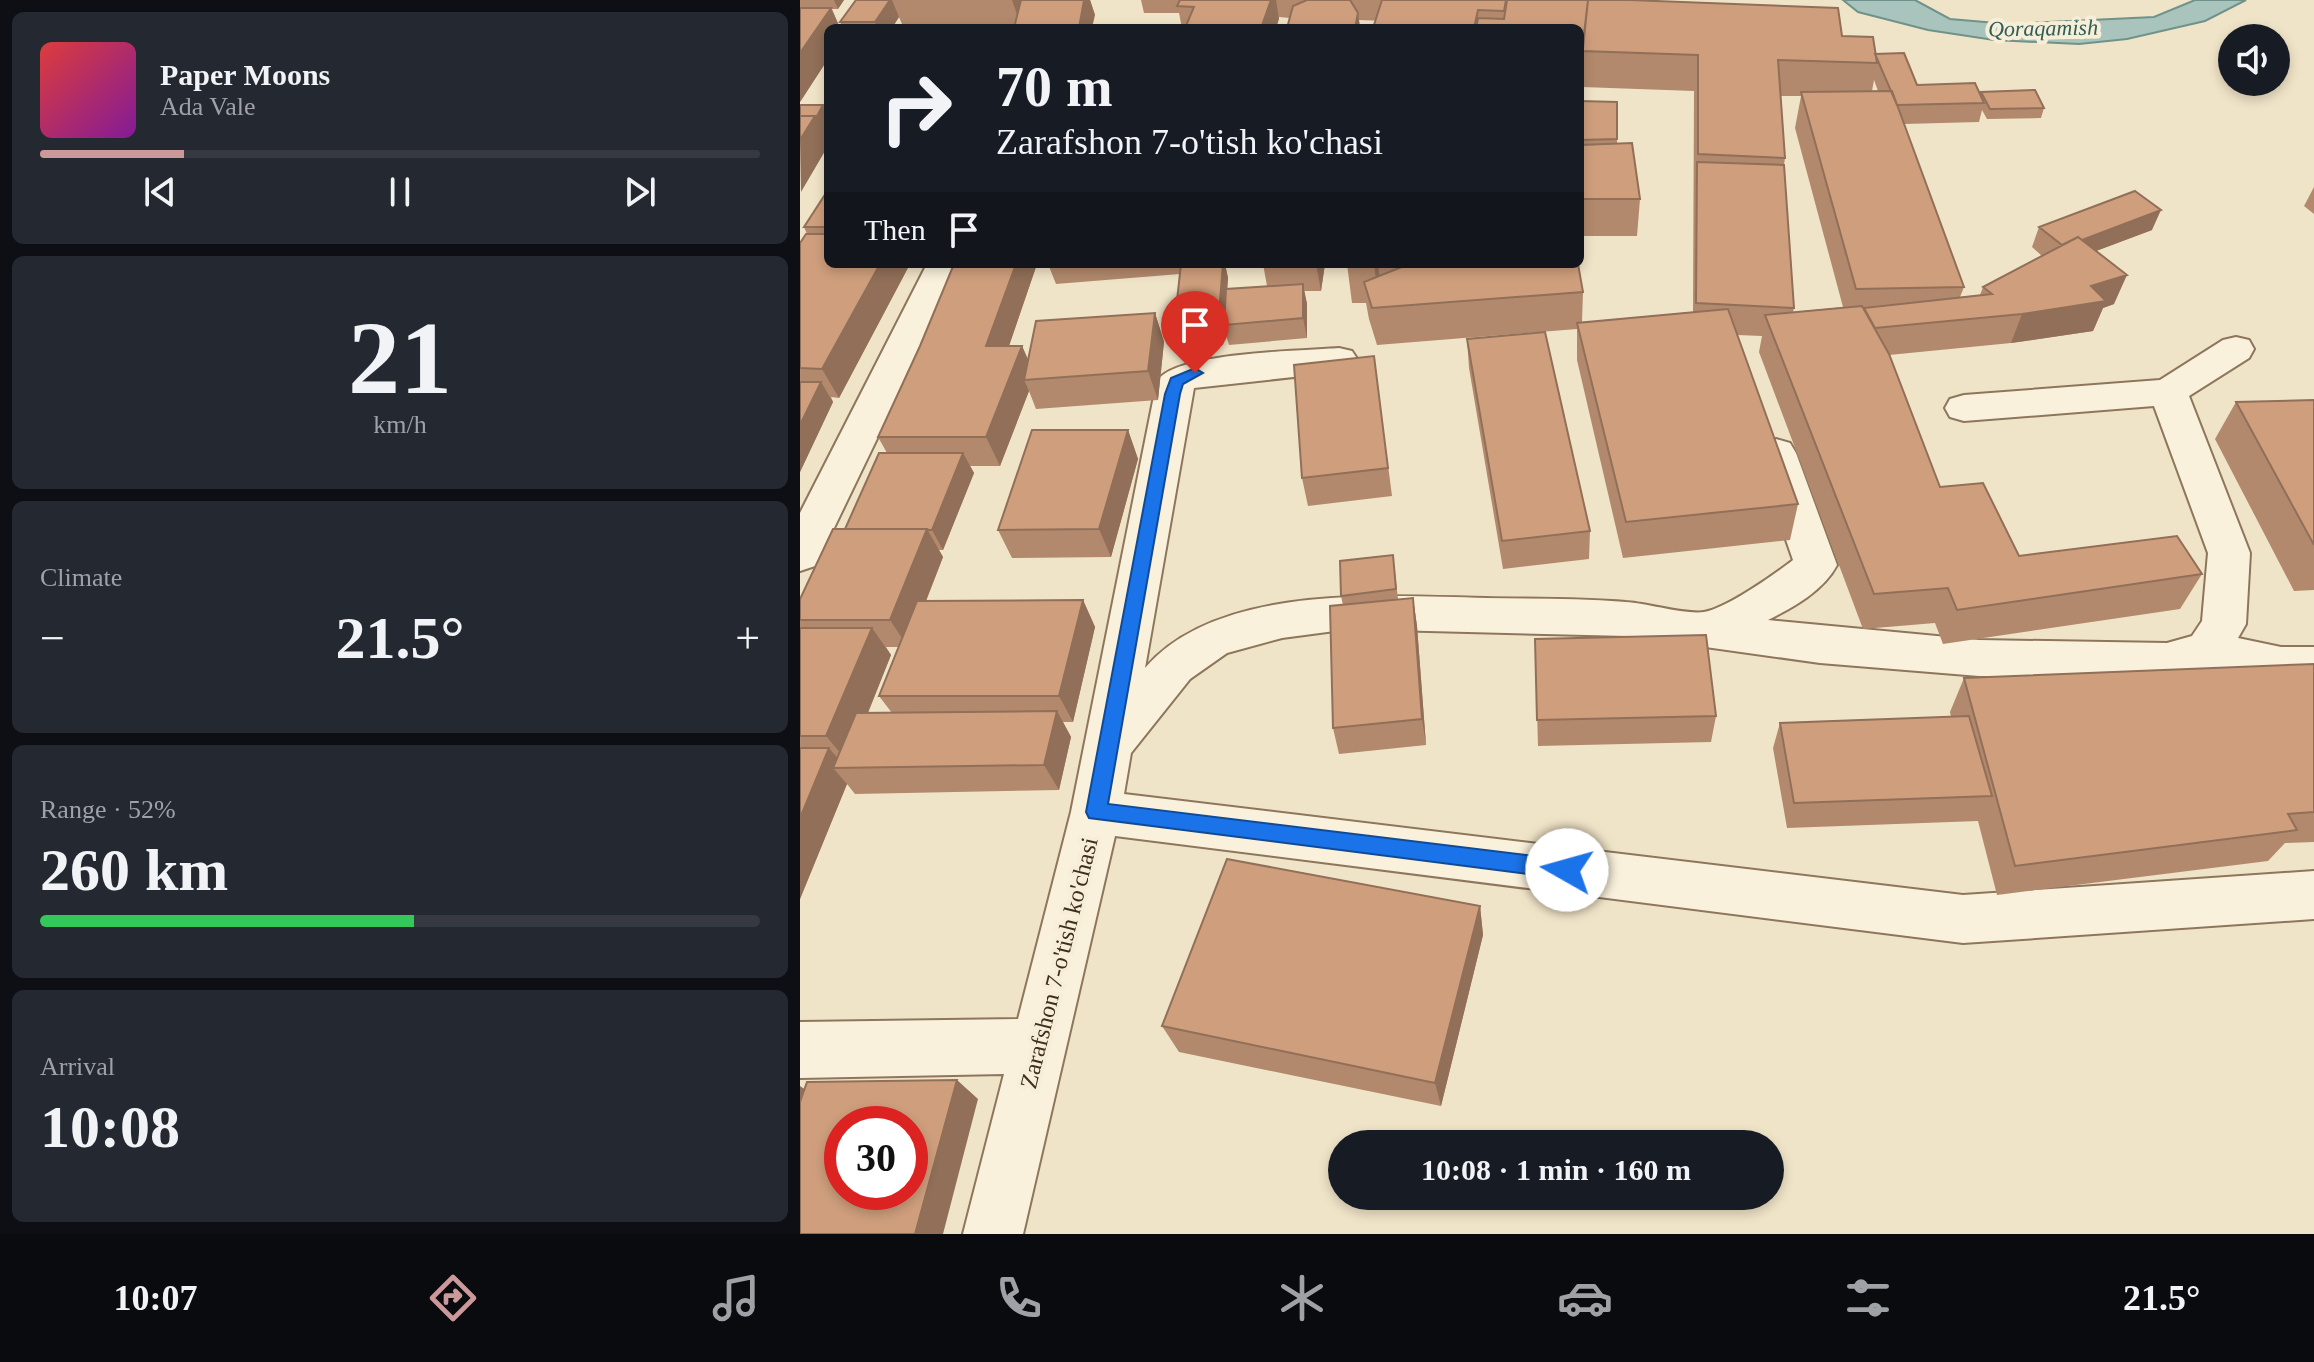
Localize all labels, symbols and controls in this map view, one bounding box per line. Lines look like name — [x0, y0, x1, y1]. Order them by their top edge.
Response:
water label: Qoraqamish — [1988, 15, 2098, 41]
map controls — [2218, 24, 2290, 96]
button: sound — [2218, 24, 2290, 96]
icon: right — [864, 56, 968, 160]
text: 70 m — [996, 56, 1113, 118]
text: Paper Moons — [160, 58, 330, 91]
text: Ada Vale — [160, 92, 256, 121]
text: Zarafshon 7-o'tish ko'chasi — [996, 122, 1383, 162]
icon: previous — [138, 170, 182, 214]
icon: pause — [378, 170, 422, 214]
icon: next — [618, 170, 662, 214]
icon: arrive — [942, 208, 986, 252]
text: Then — [864, 213, 926, 246]
pin — [1161, 291, 1229, 373]
text: 21 — [348, 300, 452, 415]
icon: arrive — [1173, 303, 1217, 347]
text: km/h — [373, 410, 427, 439]
text: Climate — [40, 563, 122, 592]
text: 21.5° — [336, 605, 465, 671]
text: − — [40, 614, 65, 663]
text: + — [735, 614, 760, 663]
text: Range · 52% — [40, 795, 176, 824]
position arrow — [1525, 828, 1609, 912]
street label: Zarafshon 7-o'tish ko'chasi — [1015, 834, 1103, 1091]
text: 260 km — [40, 837, 228, 903]
text: Arrival — [40, 1052, 115, 1081]
text: 10:08 — [40, 1094, 180, 1160]
speed limit sign: 30 — [824, 1106, 928, 1210]
text: 10:08 · 1 min · 160 m — [1421, 1153, 1691, 1186]
icon: directions — [425, 1270, 481, 1326]
icon: music — [708, 1270, 764, 1326]
icon: phone — [991, 1270, 1047, 1326]
icon: climate — [1274, 1270, 1330, 1326]
icon: car — [1557, 1270, 1613, 1326]
icon: filters — [1840, 1270, 1896, 1326]
text: 10:07 — [114, 1278, 198, 1318]
text: 21.5° — [2123, 1278, 2200, 1318]

